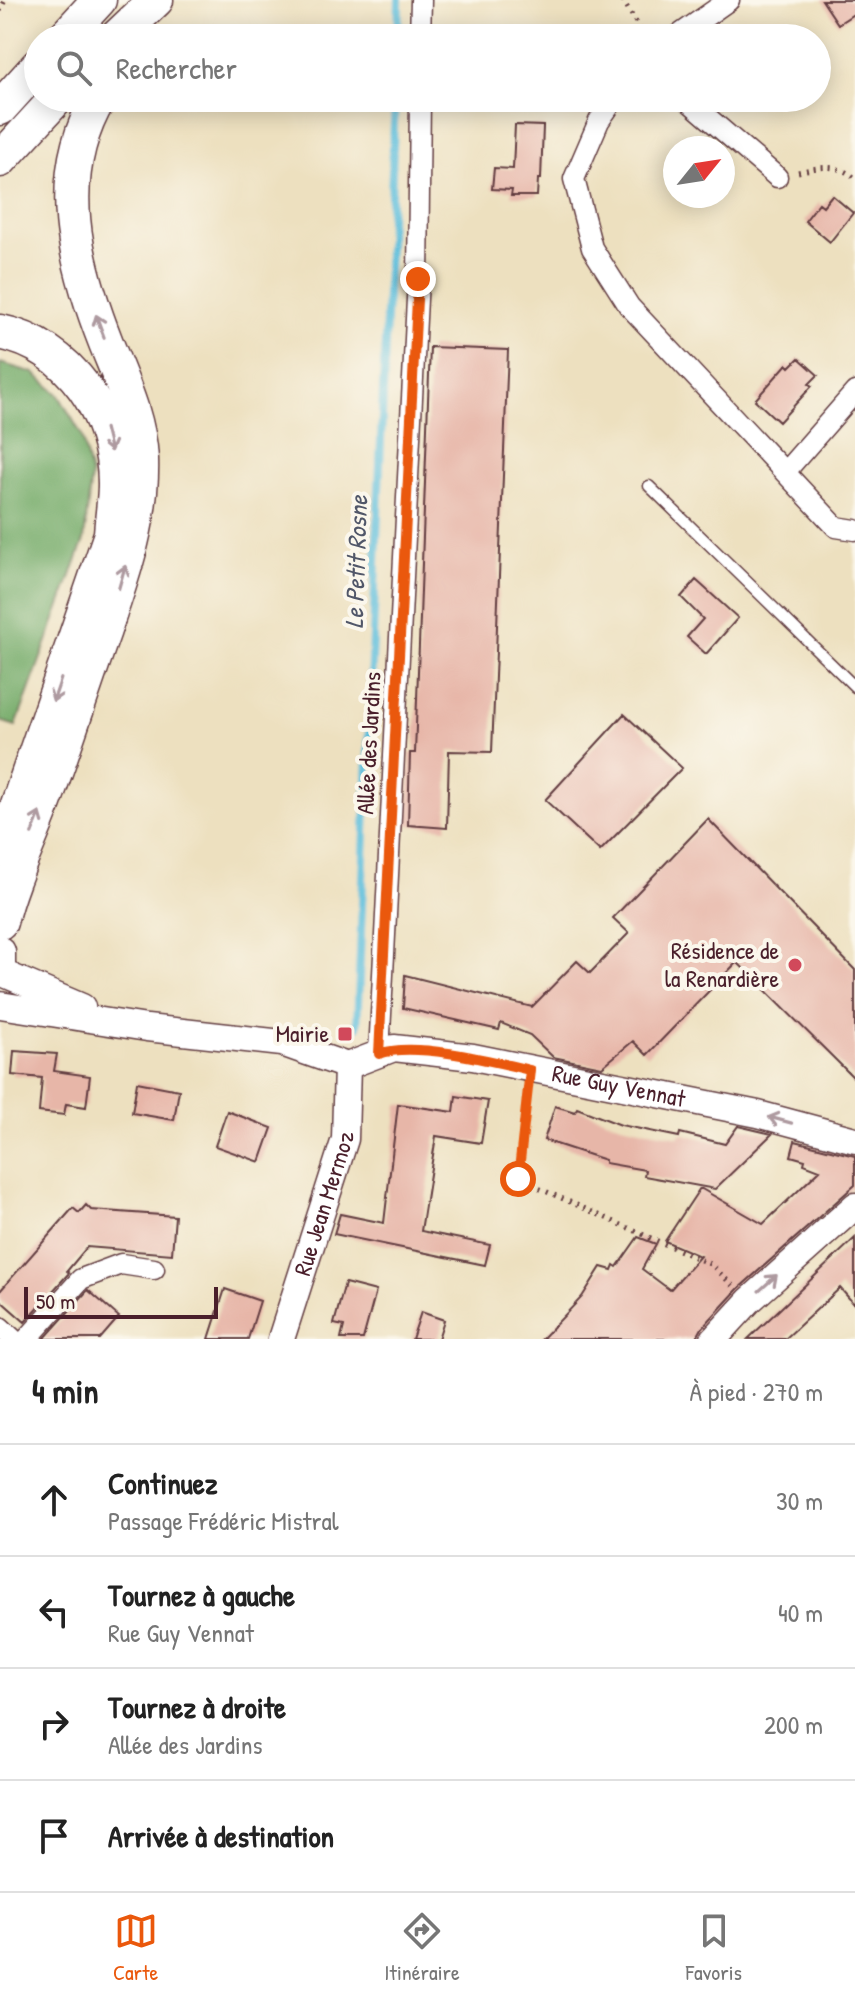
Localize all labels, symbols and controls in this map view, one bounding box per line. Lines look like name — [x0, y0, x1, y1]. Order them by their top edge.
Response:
search box — [24, 24, 831, 112]
icon: search — [52, 46, 96, 90]
text: Rechercher — [116, 48, 237, 88]
north arrow — [663, 136, 735, 208]
route end — [400, 261, 436, 297]
one-way arrow — [92, 314, 106, 339]
one-way arrow — [101, 427, 116, 453]
water label: Le Petit Rosne — [336, 493, 375, 629]
one-way arrow — [116, 565, 130, 590]
street label: Allée des Jardins — [348, 671, 388, 815]
one-way arrow — [48, 677, 63, 702]
one-way arrow — [30, 811, 44, 835]
place label: Résidence de la Renardière — [665, 934, 779, 994]
marker: Résidence de la Renardière — [786, 956, 804, 974]
place label: Mairie — [276, 1017, 329, 1049]
marker: Mairie — [336, 1025, 354, 1043]
street label: Rue Guy Vennat — [550, 1056, 689, 1114]
one-way arrow — [767, 1111, 793, 1126]
street label: Rue Jean Mermoz — [285, 1132, 360, 1279]
route start — [500, 1161, 536, 1197]
one-way arrow — [758, 1275, 778, 1293]
scale bar — [24, 1283, 218, 1319]
text: 50 m — [36, 1286, 75, 1316]
text: 4 min — [32, 1368, 99, 1414]
text: À pied · 270 m — [689, 1374, 823, 1409]
text: Continuez — [108, 1463, 217, 1503]
icon: ahead — [32, 1478, 76, 1522]
text: 30 m — [776, 1483, 823, 1518]
text: Passage Frédéric Mistral — [108, 1503, 339, 1538]
text: Tournez à gauche — [108, 1575, 295, 1615]
icon: left — [32, 1590, 76, 1634]
text: 40 m — [778, 1595, 823, 1630]
text: Rue Guy Vennat — [108, 1615, 254, 1650]
text: Tournez à droite — [108, 1687, 286, 1727]
icon: right — [32, 1702, 76, 1746]
text: 200 m — [764, 1707, 823, 1742]
text: Allée des Jardins — [108, 1727, 263, 1762]
icon: arrive — [32, 1814, 76, 1858]
text: Arrivée à destination — [108, 1816, 334, 1856]
tab: Carte — [113, 1909, 158, 1987]
tab: Itinéraire — [384, 1909, 460, 1987]
tab: Favoris — [686, 1909, 742, 1987]

